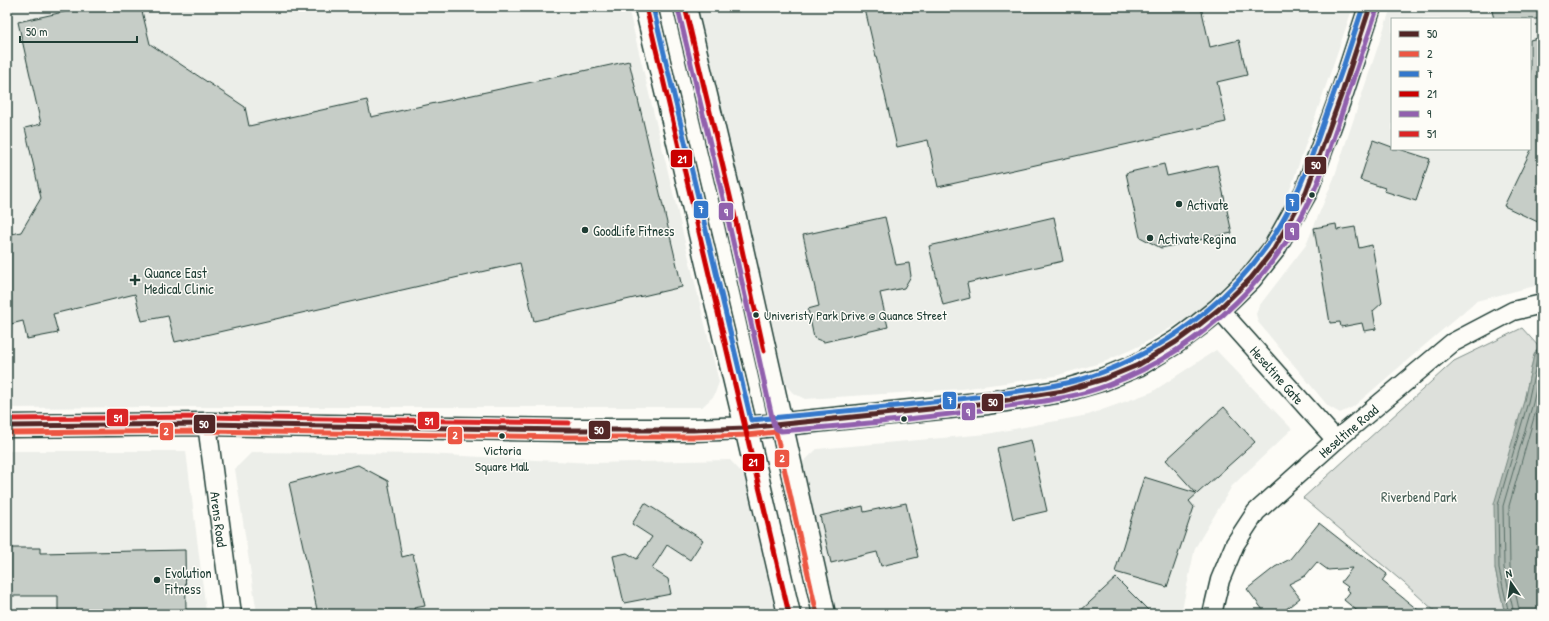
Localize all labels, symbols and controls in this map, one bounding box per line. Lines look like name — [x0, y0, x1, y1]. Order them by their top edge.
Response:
scale bar — [20, 18, 137, 44]
legend — [1391, 18, 1531, 150]
text: 50 m — [26, 23, 47, 40]
text: 50 — [1427, 25, 1437, 42]
text: 2 — [1427, 45, 1433, 62]
text: 7 — [1427, 65, 1433, 82]
text: 21 — [1427, 85, 1437, 102]
text: 9 — [1427, 105, 1432, 122]
text: 51 — [1427, 125, 1436, 142]
line badge: 21 — [670, 149, 693, 168]
text: 21 — [677, 152, 687, 166]
line badge: 50 — [1304, 156, 1327, 175]
text: 50 — [1311, 158, 1321, 172]
unlabelled marker — [1307, 190, 1317, 200]
line badge: 7 — [1285, 193, 1300, 212]
place label: Activate — [1187, 195, 1229, 214]
text: 7 — [1288, 195, 1295, 209]
marker: Activate — [1174, 199, 1184, 209]
line badge: 7 — [693, 200, 709, 219]
text: 7 — [697, 202, 704, 216]
line badge: 9 — [718, 202, 734, 221]
text: 9 — [724, 205, 728, 219]
place label: GoodLife Fitness — [593, 221, 675, 240]
line badge: 9 — [1284, 222, 1300, 241]
text: 9 — [1290, 224, 1294, 238]
marker: GoodLife Fitness — [580, 225, 590, 235]
place label: Activate Regina — [1158, 229, 1237, 249]
marker: Activate Regina — [1145, 233, 1155, 243]
place label: Quance East Medical Clinic — [144, 263, 214, 298]
marker: Quance East Medical Clinic — [129, 274, 141, 286]
place label: Univeristy Park Drive @ Quance Street — [764, 306, 947, 324]
marker: Univeristy Park Drive @ Quance Street — [751, 310, 761, 320]
street label: Heseltine Gate — [1246, 341, 1309, 408]
line badge: 7 — [942, 391, 957, 410]
text: 7 — [946, 393, 953, 407]
line badge: 50 — [981, 393, 1004, 412]
text: 50 — [988, 395, 998, 409]
street label: Heseltine Road — [1314, 399, 1382, 461]
line badge: 9 — [961, 402, 976, 421]
text: 9 — [966, 405, 970, 419]
line badge: 51 — [106, 408, 129, 427]
text: 51 — [114, 411, 122, 425]
line badge: 51 — [417, 411, 440, 430]
line badge: 50 — [193, 414, 216, 434]
text: 51 — [425, 414, 433, 428]
unlabelled marker — [899, 414, 909, 424]
text: 50 — [199, 417, 209, 431]
line badge: 50 — [588, 420, 611, 440]
line badge: 2 — [159, 422, 174, 441]
text: 50 — [594, 423, 604, 437]
text: 2 — [163, 424, 169, 438]
line badge: 2 — [447, 426, 463, 445]
text: 2 — [452, 428, 458, 442]
marker: Victoria Square Mall — [497, 431, 507, 441]
place label: Victoria Square Mall — [475, 441, 529, 475]
line badge: 2 — [774, 449, 790, 468]
text: 2 — [779, 451, 785, 465]
line badge: 21 — [742, 453, 765, 472]
text: 21 — [748, 455, 758, 469]
park label: Riverbend Park — [1381, 487, 1457, 506]
street label: Arens Road — [206, 490, 233, 549]
place label: Evolution Fitness — [164, 563, 212, 598]
north arrow — [1491, 563, 1531, 603]
text: N — [1504, 566, 1513, 581]
marker: Evolution Fitness — [152, 575, 162, 585]

